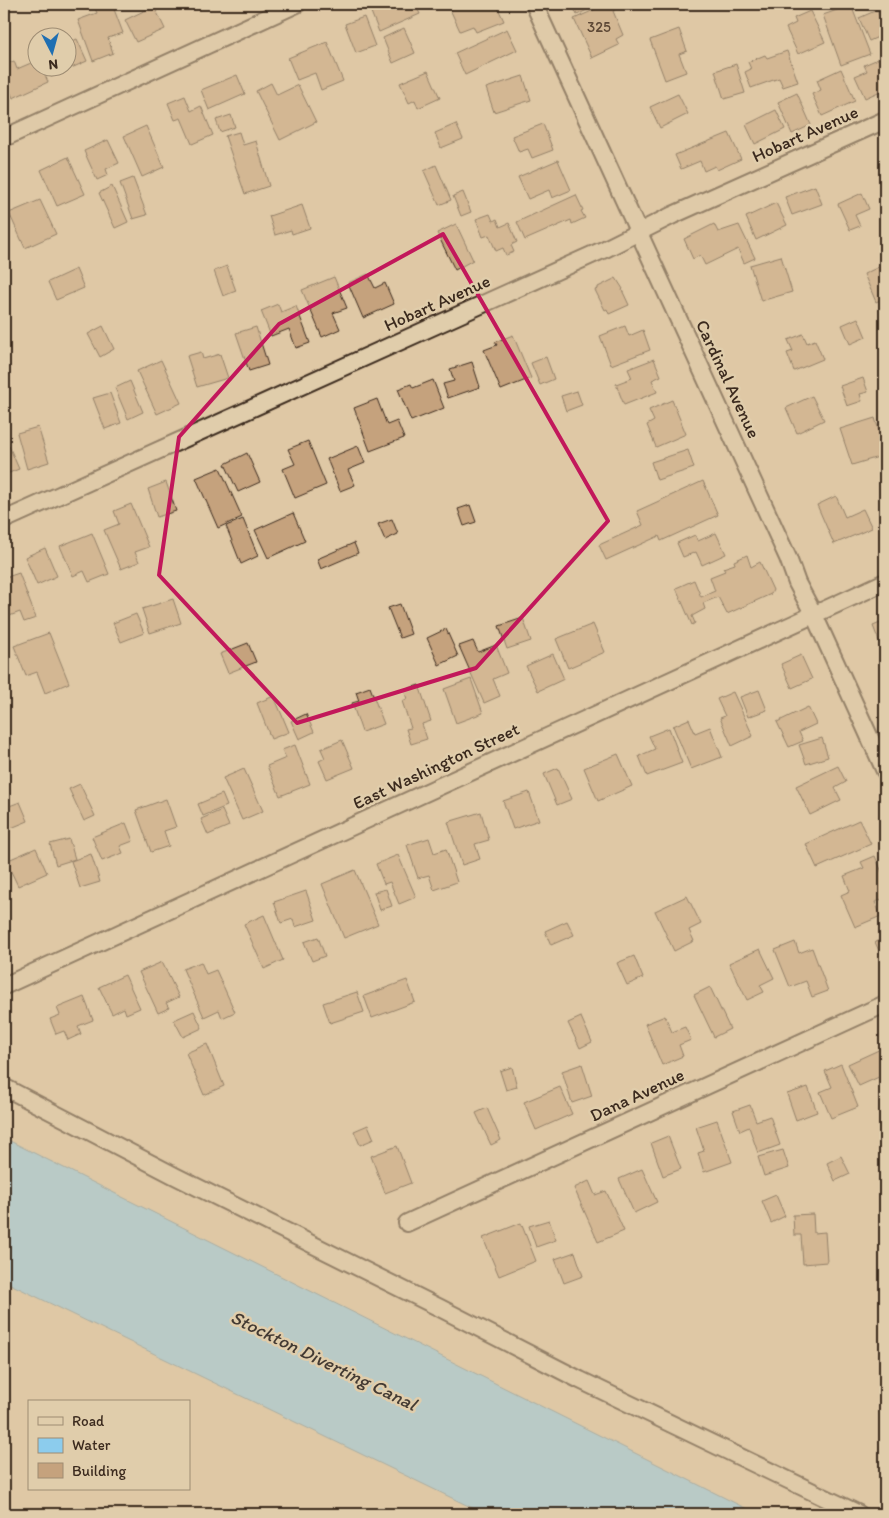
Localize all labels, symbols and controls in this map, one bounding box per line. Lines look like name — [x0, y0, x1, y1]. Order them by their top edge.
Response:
house number: 325 — [587, 18, 611, 36]
north arrow — [28, 28, 78, 78]
text: N — [48, 55, 59, 73]
street label: Hobart Avenue — [749, 101, 861, 167]
street label: Hobart Avenue — [381, 270, 493, 336]
street label: Cardinal Avenue — [691, 316, 765, 442]
street label: East Washington Street — [349, 718, 523, 814]
street label: Dana Avenue — [586, 1064, 688, 1126]
water label: Stockton Diverting Canal — [227, 1305, 422, 1416]
legend — [28, 1400, 190, 1490]
text: Road — [72, 1412, 105, 1430]
text: Water — [72, 1436, 111, 1454]
text: Building — [72, 1462, 126, 1480]

